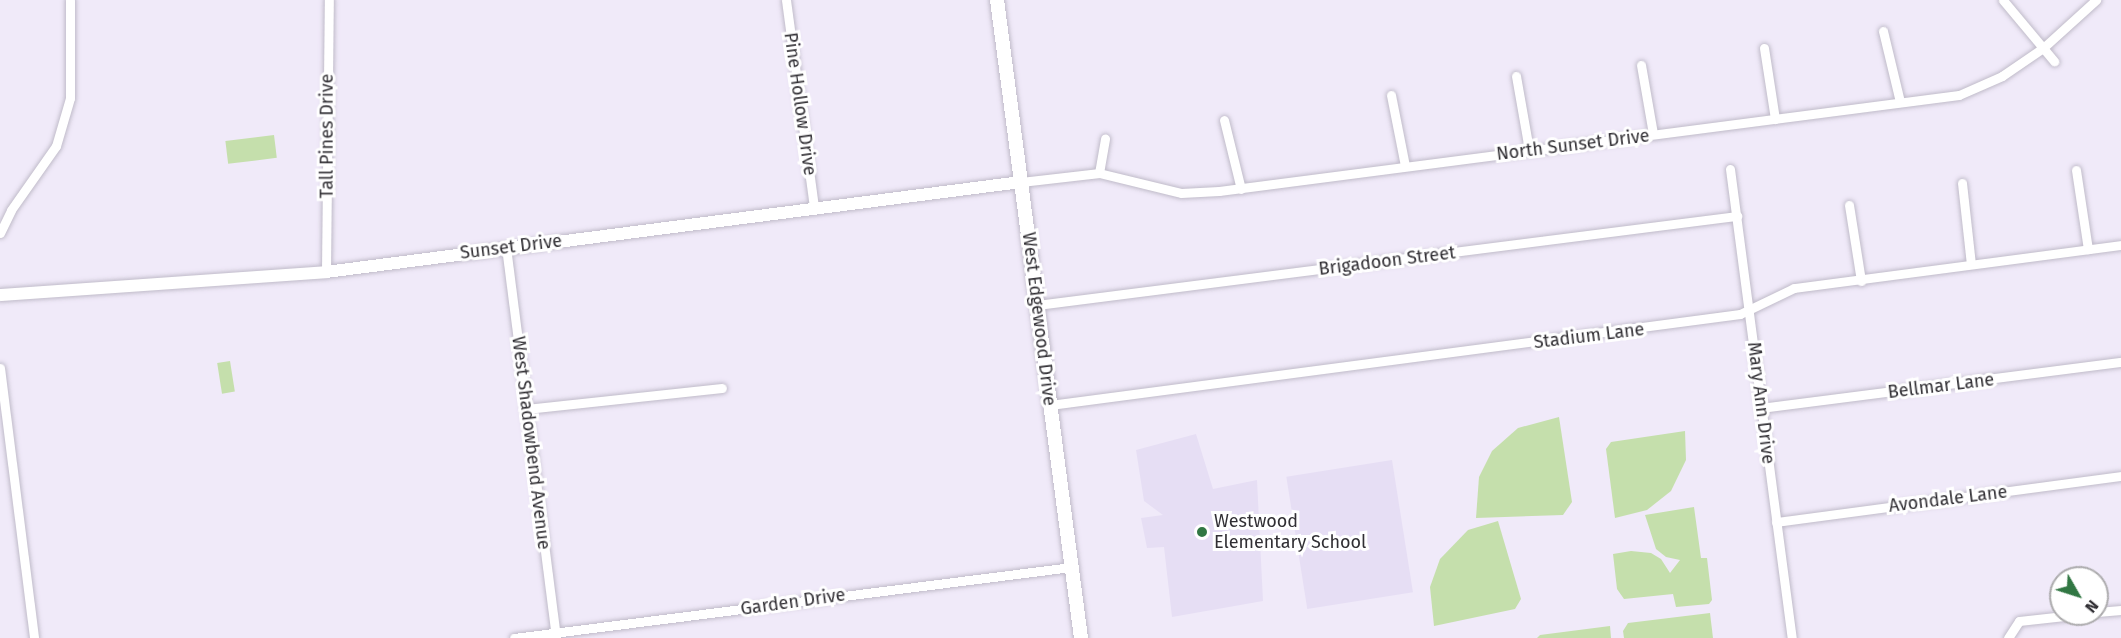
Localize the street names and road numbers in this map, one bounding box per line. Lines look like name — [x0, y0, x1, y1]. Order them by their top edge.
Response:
street label: Pine Hollow Drive — [779, 31, 821, 177]
street label: Tall Pines Drive — [316, 74, 338, 198]
street label: North Sunset Drive — [1495, 125, 1651, 165]
street label: Sunset Drive — [459, 230, 563, 264]
street label: West Edgewood Drive — [1018, 231, 1060, 407]
street label: Brigadoon Street — [1317, 242, 1457, 280]
street label: Stadium Lane — [1532, 318, 1646, 354]
street label: West Shadowbend Avenue — [507, 335, 555, 551]
street label: Mary Ann Drive — [1743, 341, 1779, 465]
street label: Bellmar Lane — [1886, 369, 1996, 403]
street label: Avondale Lane — [1888, 481, 2008, 517]
street label: Garden Drive — [739, 584, 847, 620]

